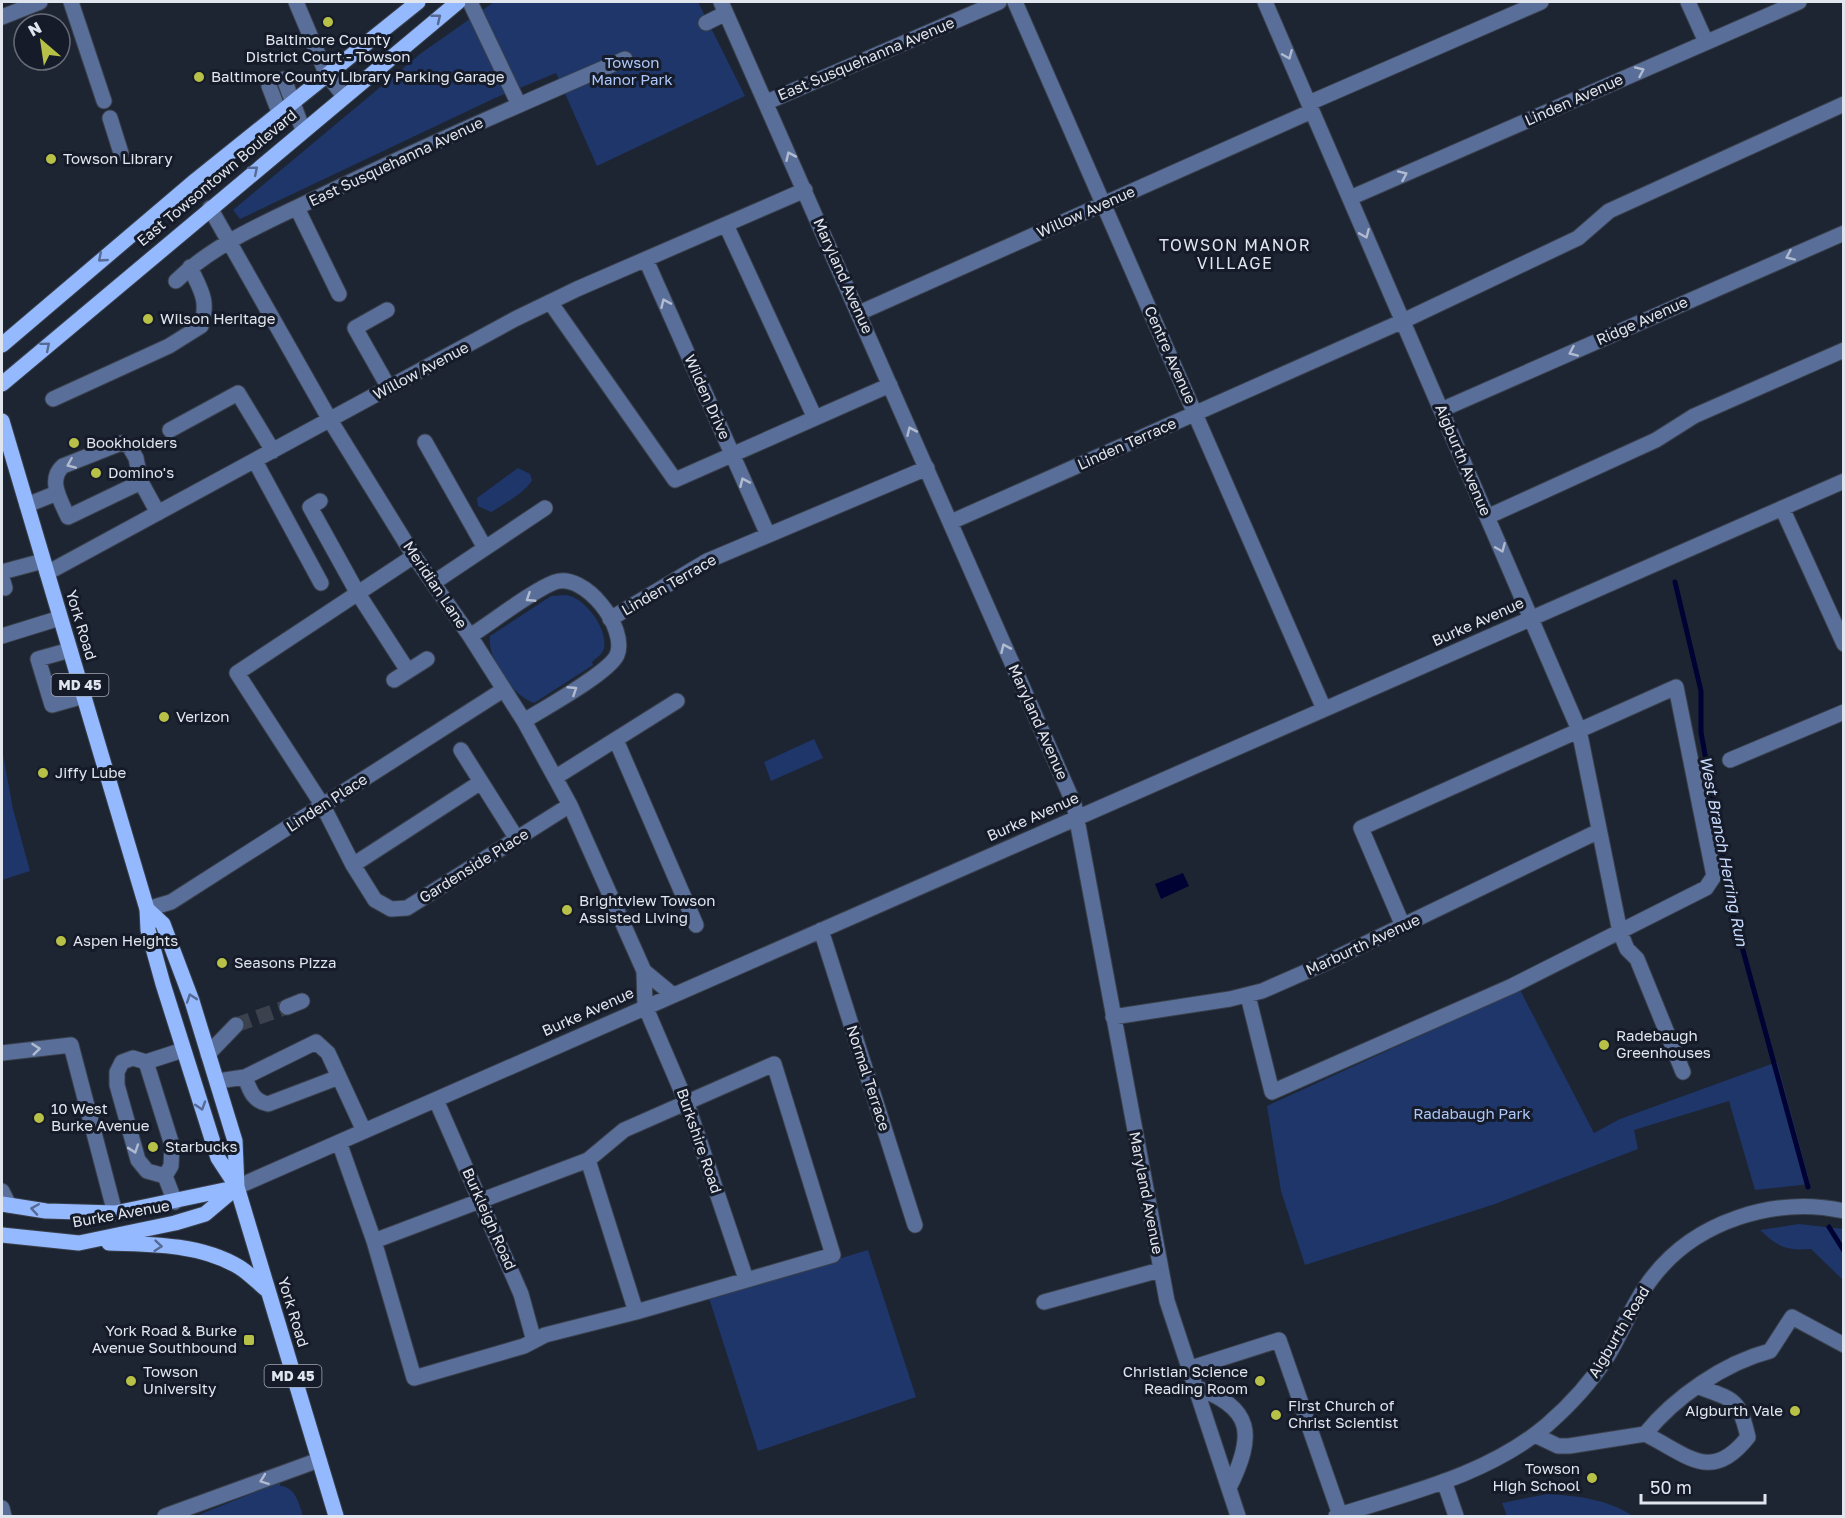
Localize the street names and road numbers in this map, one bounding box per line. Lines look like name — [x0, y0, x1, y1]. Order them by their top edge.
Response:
street label: East Susquehanna Avenue — [775, 13, 957, 104]
street label: Linden Avenue — [1522, 69, 1626, 129]
street label: East Towsontown Boulevard — [133, 105, 300, 249]
street label: East Susquehanna Avenue — [306, 113, 486, 209]
street label: Willow Avenue — [1034, 181, 1138, 241]
street label: Maryland Avenue — [810, 215, 878, 336]
street label: Ridge Avenue — [1593, 292, 1690, 348]
street label: Centre Avenue — [1141, 303, 1201, 407]
street label: Willow Avenue — [370, 337, 472, 403]
street label: Wilden Drive — [681, 351, 735, 442]
street label: Aigburth Avenue — [1432, 401, 1496, 518]
street label: Linden Terrace — [1074, 413, 1179, 473]
street label: Meridian Lane — [400, 537, 472, 632]
street label: Linden Terrace — [618, 550, 719, 618]
street label: York Road — [63, 588, 101, 662]
street label: Burke Avenue — [1429, 593, 1527, 649]
street label: Maryland Avenue — [1005, 661, 1073, 782]
road number: MD 45 — [52, 674, 109, 696]
street label: Linden Place — [283, 769, 370, 835]
street label: Burke Avenue — [984, 788, 1082, 844]
street label: Gardenside Place — [415, 824, 532, 906]
street label: Marburth Avenue — [1303, 910, 1423, 978]
street label: Burke Avenue — [539, 983, 637, 1039]
street label: Normal Terrace — [843, 1023, 895, 1133]
street label: Burkshire Road — [674, 1086, 726, 1195]
street label: Maryland Avenue — [1126, 1130, 1168, 1256]
street label: Burkleigh Road — [459, 1165, 520, 1272]
street label: Burke Avenue — [71, 1196, 171, 1230]
street label: York Road — [275, 1275, 313, 1349]
street label: Aigburth Road — [1584, 1282, 1653, 1380]
road number: MD 45 — [264, 1365, 322, 1387]

